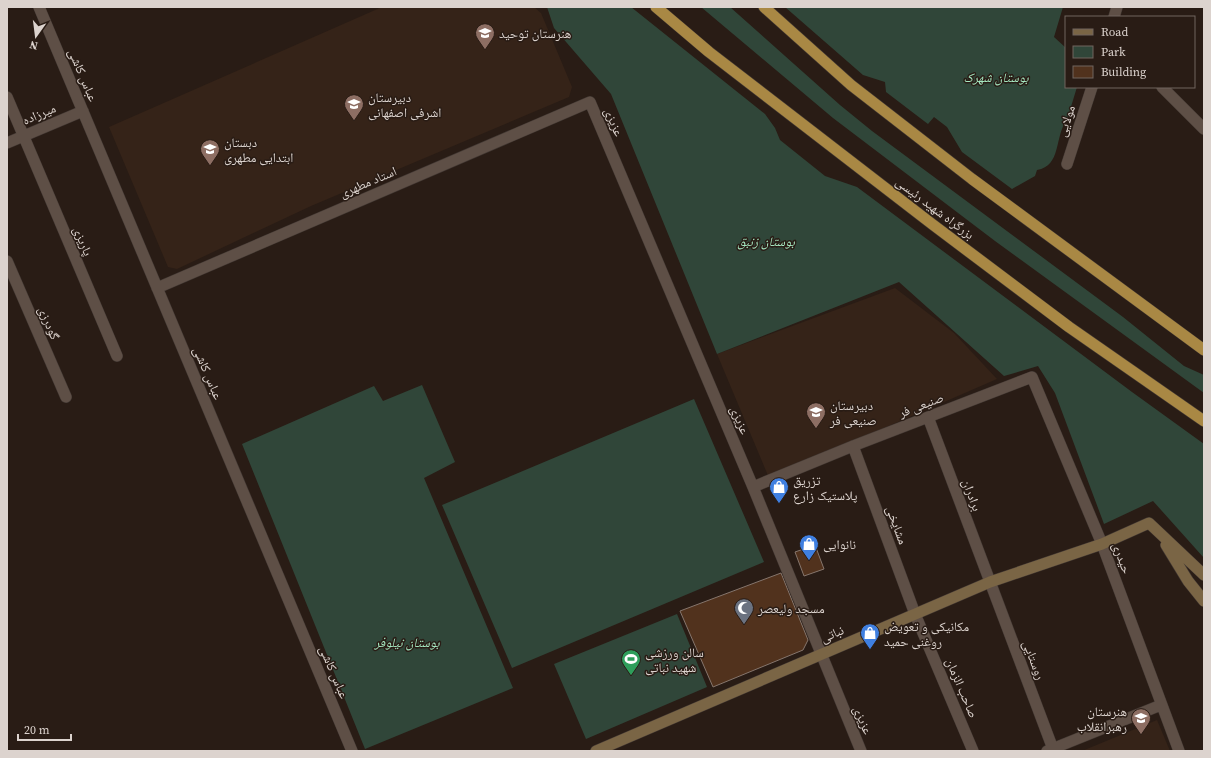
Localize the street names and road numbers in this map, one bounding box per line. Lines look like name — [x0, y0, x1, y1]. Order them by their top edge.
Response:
street label: عباس کاشی — [64, 46, 102, 104]
street label: میرزاده — [20, 99, 58, 129]
street label: مولايی — [1053, 103, 1079, 139]
street label: عزیزی — [600, 105, 628, 139]
street label: استاد مطهری — [337, 162, 399, 202]
street label: بزرگراه شهید رئیسی — [892, 173, 978, 243]
street label: پاریزی — [69, 224, 97, 259]
street label: گودرزی — [34, 304, 64, 343]
street label: عباس کاشی — [189, 344, 227, 402]
street label: صنیعی فر — [895, 389, 946, 422]
street label: عزیزی — [726, 403, 754, 437]
street label: برادران — [958, 477, 986, 513]
street label: مشایخی — [882, 503, 912, 547]
street label: حیدری — [1109, 540, 1135, 576]
street label: نباتی — [818, 621, 846, 647]
street label: روستایی — [1019, 638, 1049, 682]
street label: عباس کاشی — [315, 643, 353, 701]
street label: صاحب الزمان — [942, 656, 982, 720]
street label: عزیزی — [849, 703, 877, 737]

